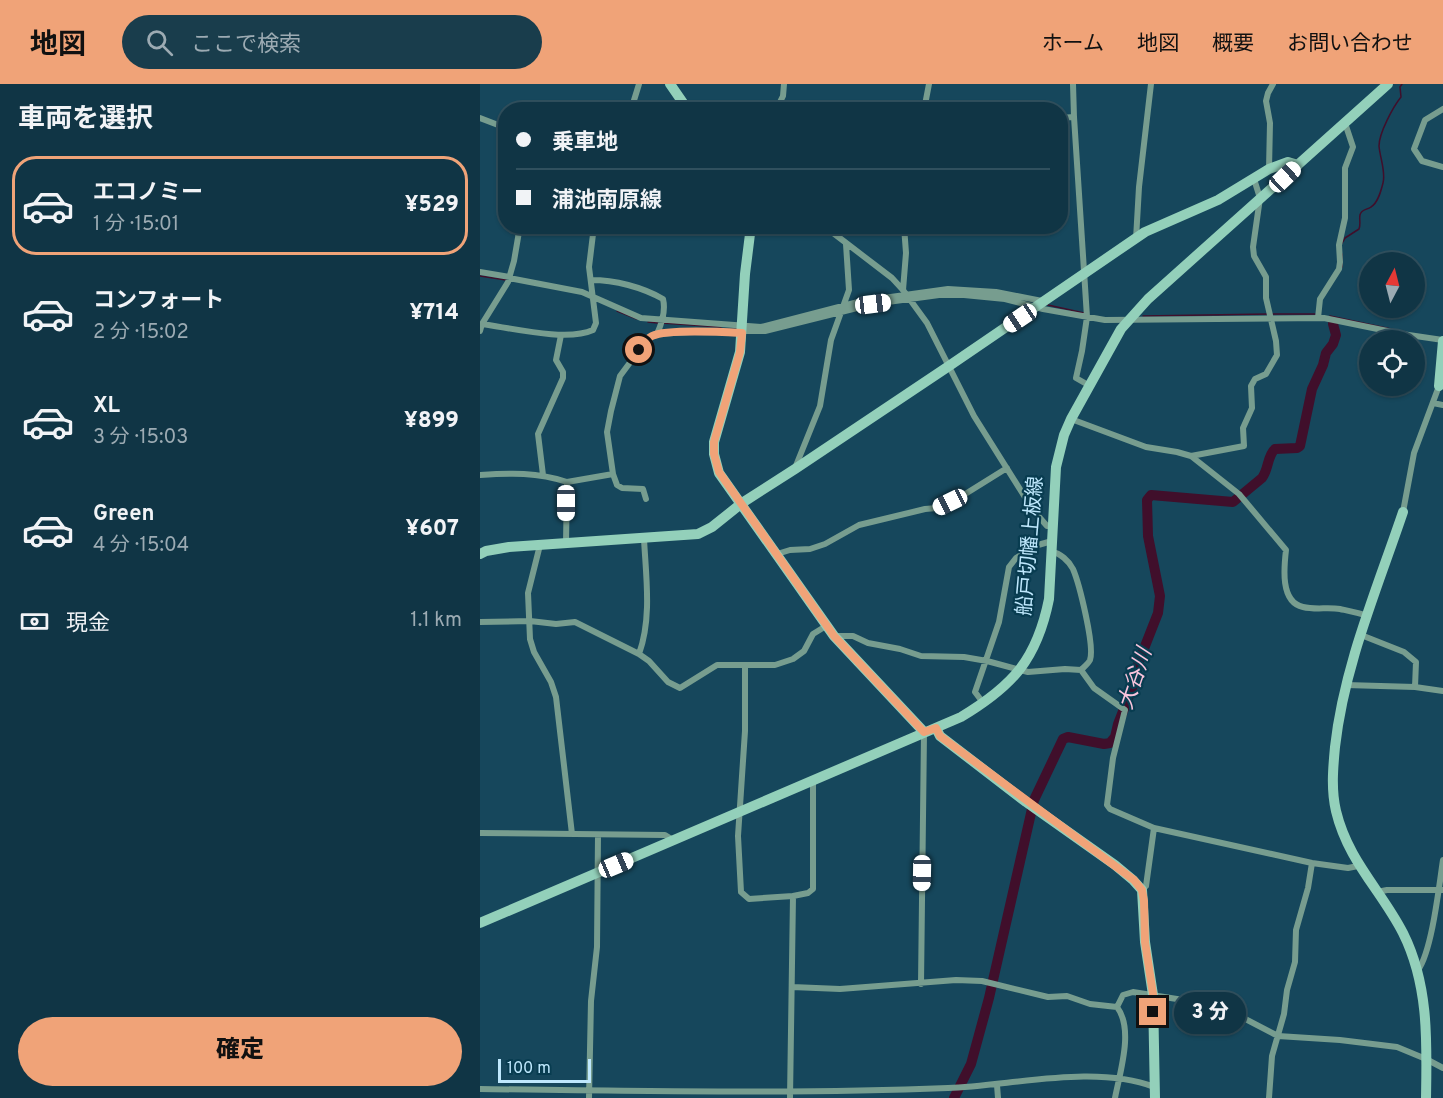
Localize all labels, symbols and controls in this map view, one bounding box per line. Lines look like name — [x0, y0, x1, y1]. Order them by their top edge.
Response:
search box — [122, 15, 542, 69]
icon: search — [143, 26, 176, 59]
text: 地図 — [30, 28, 86, 64]
text: ホーム — [1042, 31, 1104, 58]
text: 地図 — [1137, 31, 1179, 58]
text: 概要 — [1212, 31, 1254, 58]
text: お問い合わせ — [1287, 31, 1413, 58]
text: ここで検索 — [191, 32, 301, 59]
text: 車両を選択 — [18, 103, 153, 137]
text: 乗車地 — [552, 130, 618, 157]
car — [1266, 158, 1304, 196]
icon: car — [21, 179, 75, 233]
text: エコノミー — [93, 180, 203, 207]
text: 浦池南原線 — [552, 188, 662, 215]
text: ¥529 — [405, 192, 459, 219]
text: 1 分 · 15:01 — [93, 212, 179, 238]
north arrow — [1359, 252, 1425, 318]
map controls — [1359, 252, 1425, 396]
icon: car — [21, 287, 75, 341]
text: コンフォート — [93, 288, 224, 315]
car — [854, 293, 892, 315]
text: ¥714 — [410, 300, 459, 327]
car — [1000, 300, 1040, 336]
text: 2 分 · 15:02 — [93, 320, 189, 346]
button: locate — [1359, 330, 1425, 396]
route start — [625, 336, 652, 363]
text: XL — [93, 393, 120, 420]
icon: car — [21, 395, 75, 449]
text: ¥899 — [404, 408, 459, 435]
text: 3 分 · 15:03 — [93, 425, 188, 451]
street label: 船戸切幡上板線 — [1012, 475, 1050, 617]
car — [557, 485, 575, 521]
car — [930, 486, 970, 518]
text: Green — [93, 501, 155, 528]
icon: car — [21, 503, 75, 557]
text: ¥607 — [406, 516, 459, 543]
text: 4 分 · 15:04 — [93, 533, 189, 559]
icon: cash — [18, 605, 51, 638]
text: 1.1 km — [410, 608, 462, 634]
text: 現金 — [66, 611, 110, 638]
water label: 大谷川 — [1113, 643, 1160, 713]
car — [596, 850, 636, 880]
car — [913, 855, 931, 891]
callout: 3 分 — [1174, 991, 1246, 1033]
route end — [1139, 998, 1166, 1025]
text: 3 分 — [1191, 1000, 1229, 1026]
button: 確定 — [18, 1017, 462, 1086]
scale bar — [498, 1056, 591, 1084]
text: 100 m — [507, 1059, 551, 1079]

